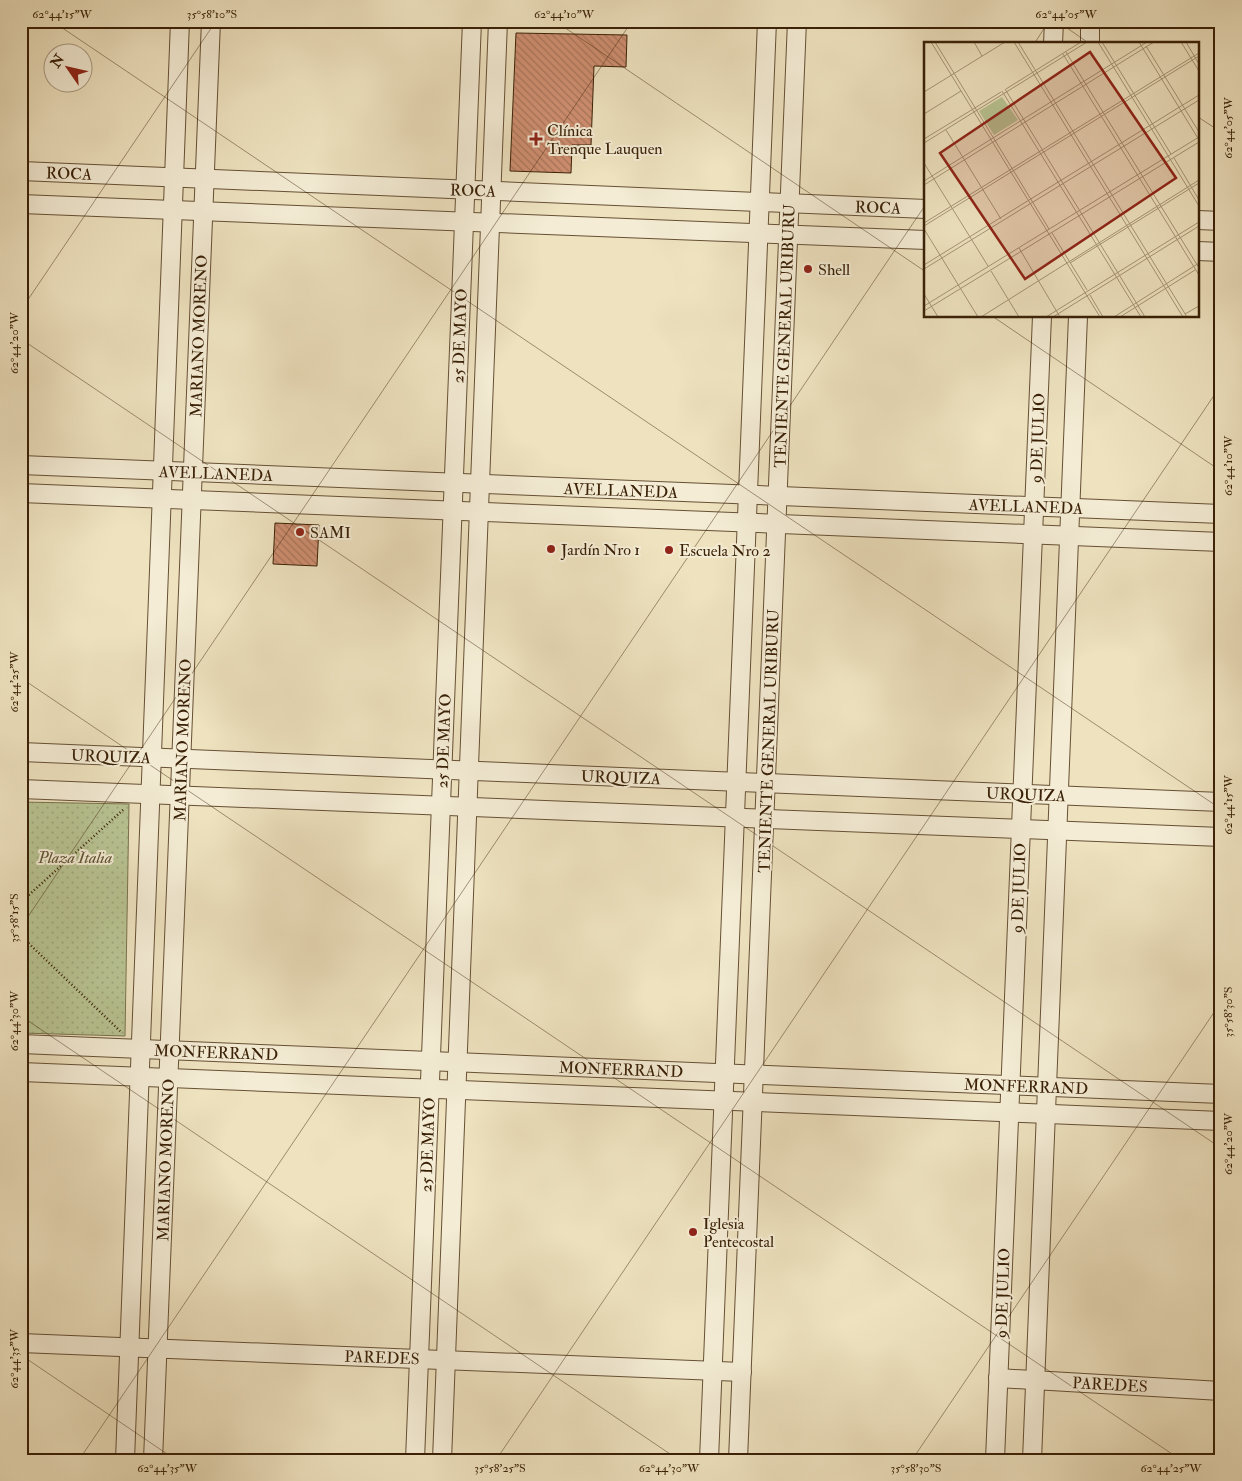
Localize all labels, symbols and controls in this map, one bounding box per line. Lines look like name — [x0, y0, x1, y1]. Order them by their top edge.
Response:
text: 62°44'15"W — [32, 7, 92, 22]
text: 35°58'10"S — [187, 7, 237, 22]
text: 62°44'10"W — [534, 7, 595, 22]
text: 62°44'05"W — [1035, 7, 1097, 22]
north arrow — [42, 42, 92, 92]
inset map — [924, 42, 1200, 318]
text: N — [47, 51, 68, 72]
text: 62°44'05"W — [1221, 97, 1236, 159]
place label: Clínica Trenque Lauquen — [547, 121, 663, 159]
marker: Clínica Trenque Lauquen — [529, 132, 543, 146]
street label: ROCA — [46, 163, 92, 185]
street label: ROCA — [450, 180, 496, 202]
street label: ROCA — [855, 197, 901, 219]
street label: TENIENTE GENERAL URIBURU — [770, 203, 800, 468]
street label: MARIANO MORENO — [186, 254, 212, 418]
place label: Shell — [818, 260, 850, 280]
marker: Shell — [802, 263, 814, 275]
street label: 25 DE MAYO — [448, 288, 472, 384]
text: 62°44'20"W — [7, 311, 22, 374]
street label: 9 DE JULIO — [1026, 393, 1051, 484]
text: 62°44'10"W — [1221, 435, 1236, 496]
street label: AVELLANEDA — [157, 462, 274, 486]
street label: AVELLANEDA — [562, 479, 679, 503]
street label: AVELLANEDA — [967, 495, 1084, 519]
place label: SAMI — [310, 523, 351, 543]
marker: SAMI — [294, 526, 306, 538]
place label: Jardín Nro 1 — [560, 540, 640, 561]
place label: Escuela Nro 2 — [679, 541, 771, 561]
marker: Jardín Nro 1 — [545, 543, 557, 555]
marker: Escuela Nro 2 — [663, 544, 675, 556]
street label: TENIENTE GENERAL URIBURU — [754, 608, 784, 873]
text: 62°44'25"W — [7, 651, 22, 713]
street label: MARIANO MORENO — [170, 658, 196, 822]
street label: 25 DE MAYO — [432, 693, 456, 789]
street label: URQUIZA — [71, 746, 151, 768]
street label: URQUIZA — [581, 767, 661, 789]
text: 62°44'15"W — [1221, 775, 1236, 835]
street label: URQUIZA — [986, 784, 1066, 806]
street label: 9 DE JULIO — [1007, 843, 1032, 934]
park label: Plaza Italia — [37, 848, 112, 868]
text: 35°58'15"S — [7, 893, 22, 943]
text: 35°58'30"S — [1221, 987, 1236, 1037]
text: 62°44'30"W — [7, 990, 22, 1051]
street label: MONFERRAND — [153, 1041, 278, 1065]
street label: MONFERRAND — [558, 1058, 683, 1082]
street label: MONFERRAND — [963, 1075, 1088, 1099]
street label: MARIANO MORENO — [153, 1078, 179, 1242]
street label: 25 DE MAYO — [416, 1097, 440, 1193]
text: 62°44'20"W — [1221, 1112, 1236, 1175]
place label: Iglesia Pentecostal — [703, 1214, 774, 1252]
marker: Iglesia Pentecostal — [687, 1226, 699, 1238]
street label: 9 DE JULIO — [991, 1248, 1016, 1339]
text: 62°44'35"W — [7, 1328, 22, 1389]
street label: PAREDES — [344, 1347, 420, 1369]
street label: PAREDES — [1072, 1373, 1148, 1397]
text: 62°44'35"W — [137, 1461, 198, 1476]
text: 35°58'25"S — [474, 1461, 526, 1476]
text: 62°44'30"W — [639, 1461, 700, 1476]
text: 35°58'30"S — [891, 1461, 941, 1476]
text: 62°44'25"W — [1140, 1461, 1202, 1476]

